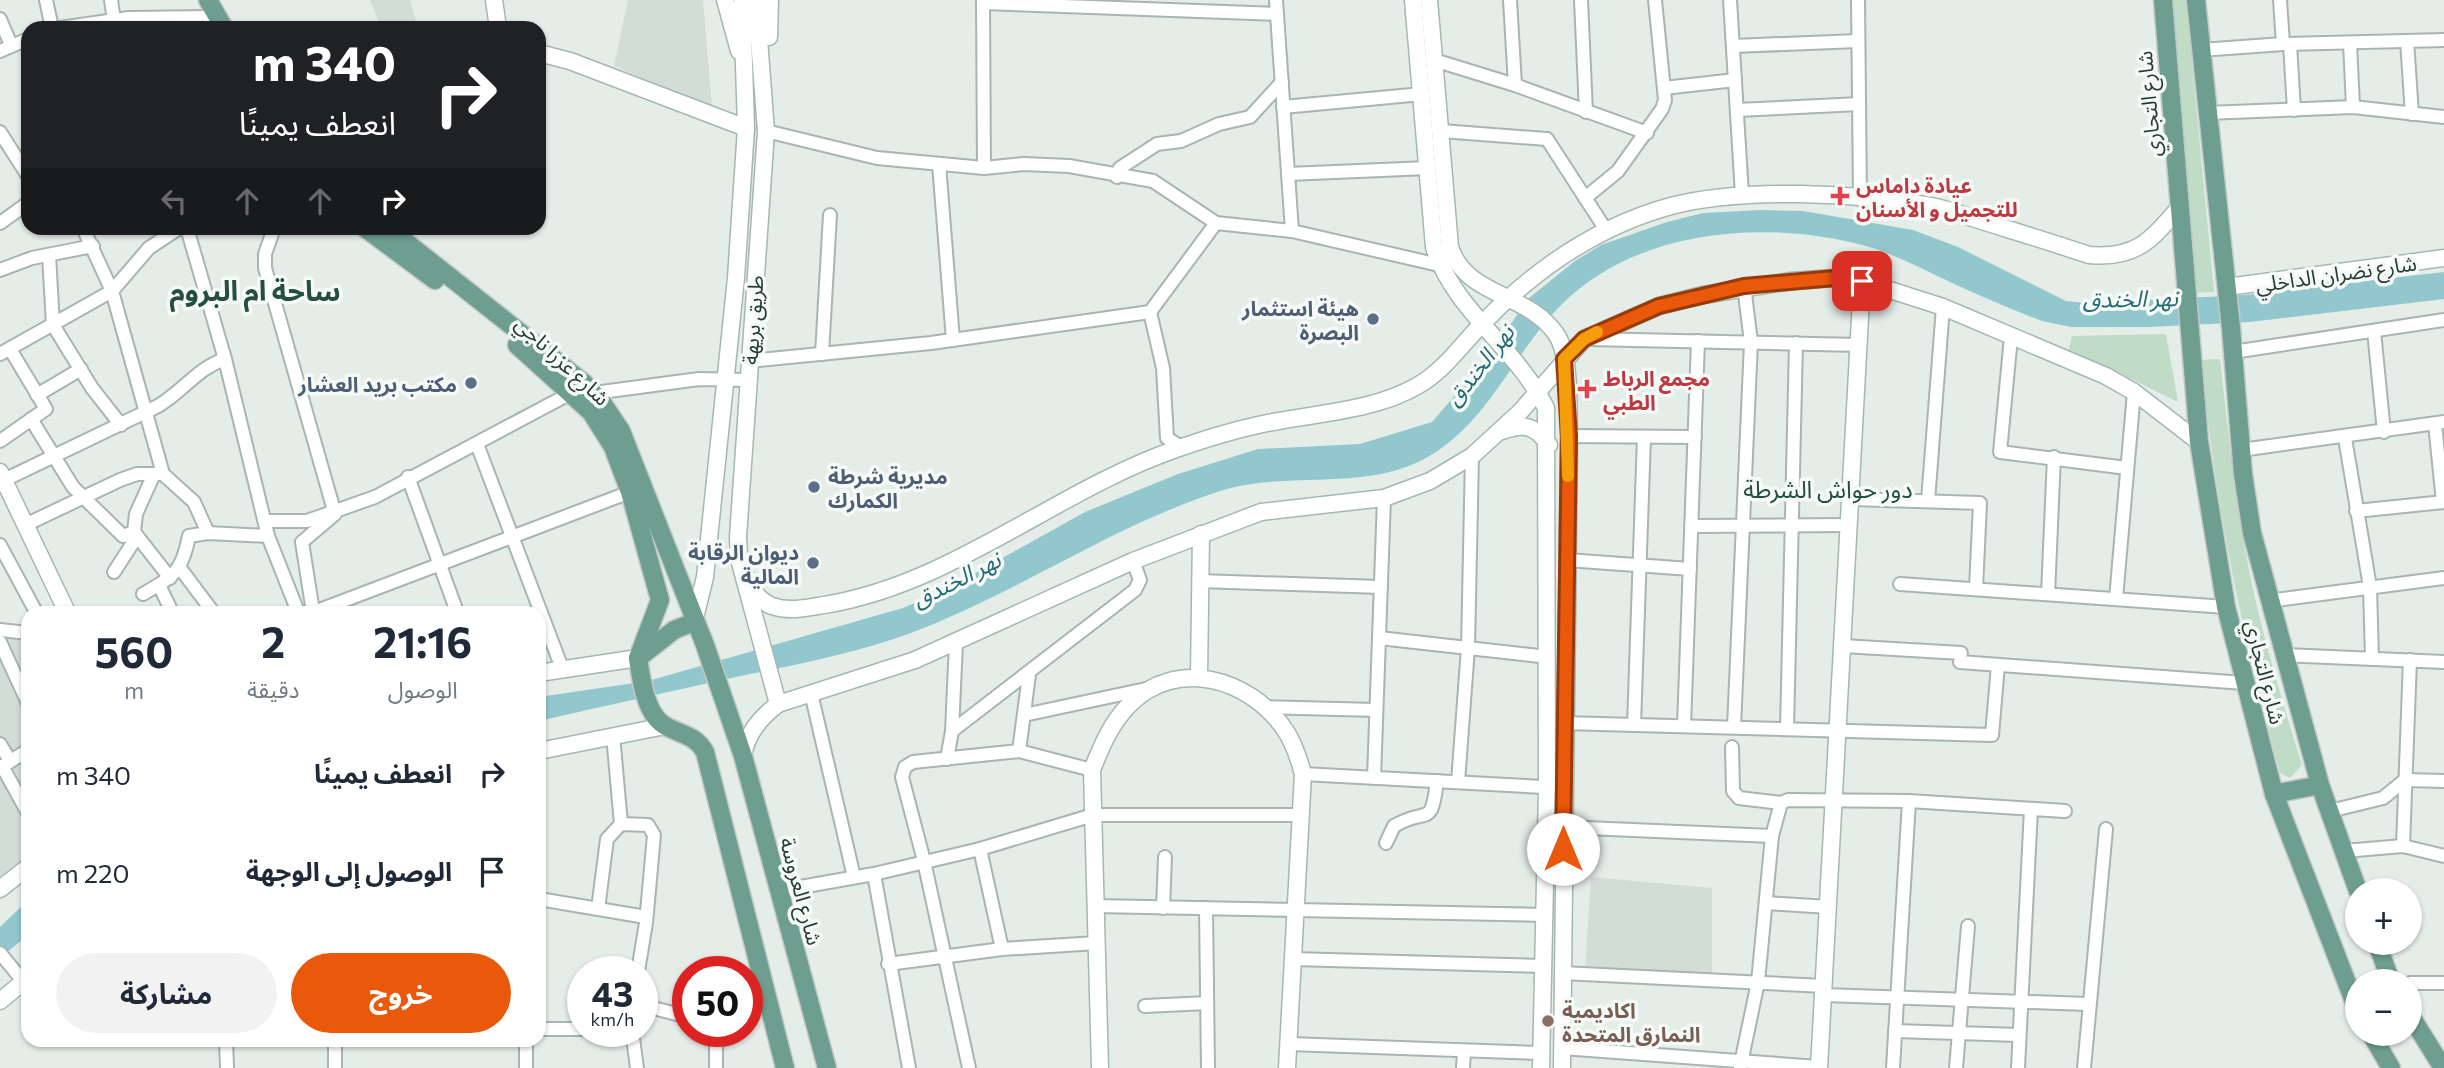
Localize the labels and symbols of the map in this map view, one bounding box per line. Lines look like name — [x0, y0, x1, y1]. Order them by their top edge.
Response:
street label: شارع التجاري — [2131, 49, 2170, 158]
place label: عيادة داماس للتجميل و الأسنان — [1856, 172, 2018, 222]
marker: عيادة داماس للتجميل و الأسنان — [1830, 186, 1850, 206]
street label: شارع نضران الداخلي — [2254, 249, 2419, 302]
pin — [1832, 251, 1892, 311]
district label: ساحة ام البروم — [170, 273, 340, 313]
street label: طريق بريهة — [736, 274, 770, 366]
water label: نهر الخندق — [2082, 283, 2180, 314]
place label: هيئة استثمار البصرة — [1241, 295, 1359, 345]
street label: شارع عزرا ناجي — [507, 310, 615, 413]
marker: هيئة استثمار البصرة — [1365, 311, 1381, 327]
water label: نهر الخندق — [1439, 317, 1521, 412]
place label: مجمع الرباط الطبي — [1603, 365, 1710, 419]
place label: مكتب بريد العشار — [297, 371, 457, 397]
marker: مكتب بريد العشار — [463, 375, 479, 391]
marker: مجمع الرباط الطبي — [1577, 379, 1597, 399]
place label: مديرية شرطة الكمارك — [828, 463, 948, 513]
district label: دور حواش الشرطة — [1743, 474, 1913, 504]
marker: مديرية شرطة الكمارك — [806, 479, 822, 495]
place label: ديوان الرقابة المالية — [688, 539, 799, 589]
water label: نهر الخندق — [907, 544, 1007, 614]
marker: ديوان الرقابة المالية — [805, 555, 821, 571]
street label: شارع التجاري — [2236, 617, 2291, 728]
position arrow — [1526, 812, 1600, 886]
street label: شارع العروسة — [772, 834, 828, 949]
speed limit sign: 50 — [672, 956, 763, 1047]
place label: اكاديمية النمارق المتحدة — [1562, 997, 1701, 1047]
marker: اكاديمية النمارق المتحدة — [1540, 1013, 1556, 1029]

